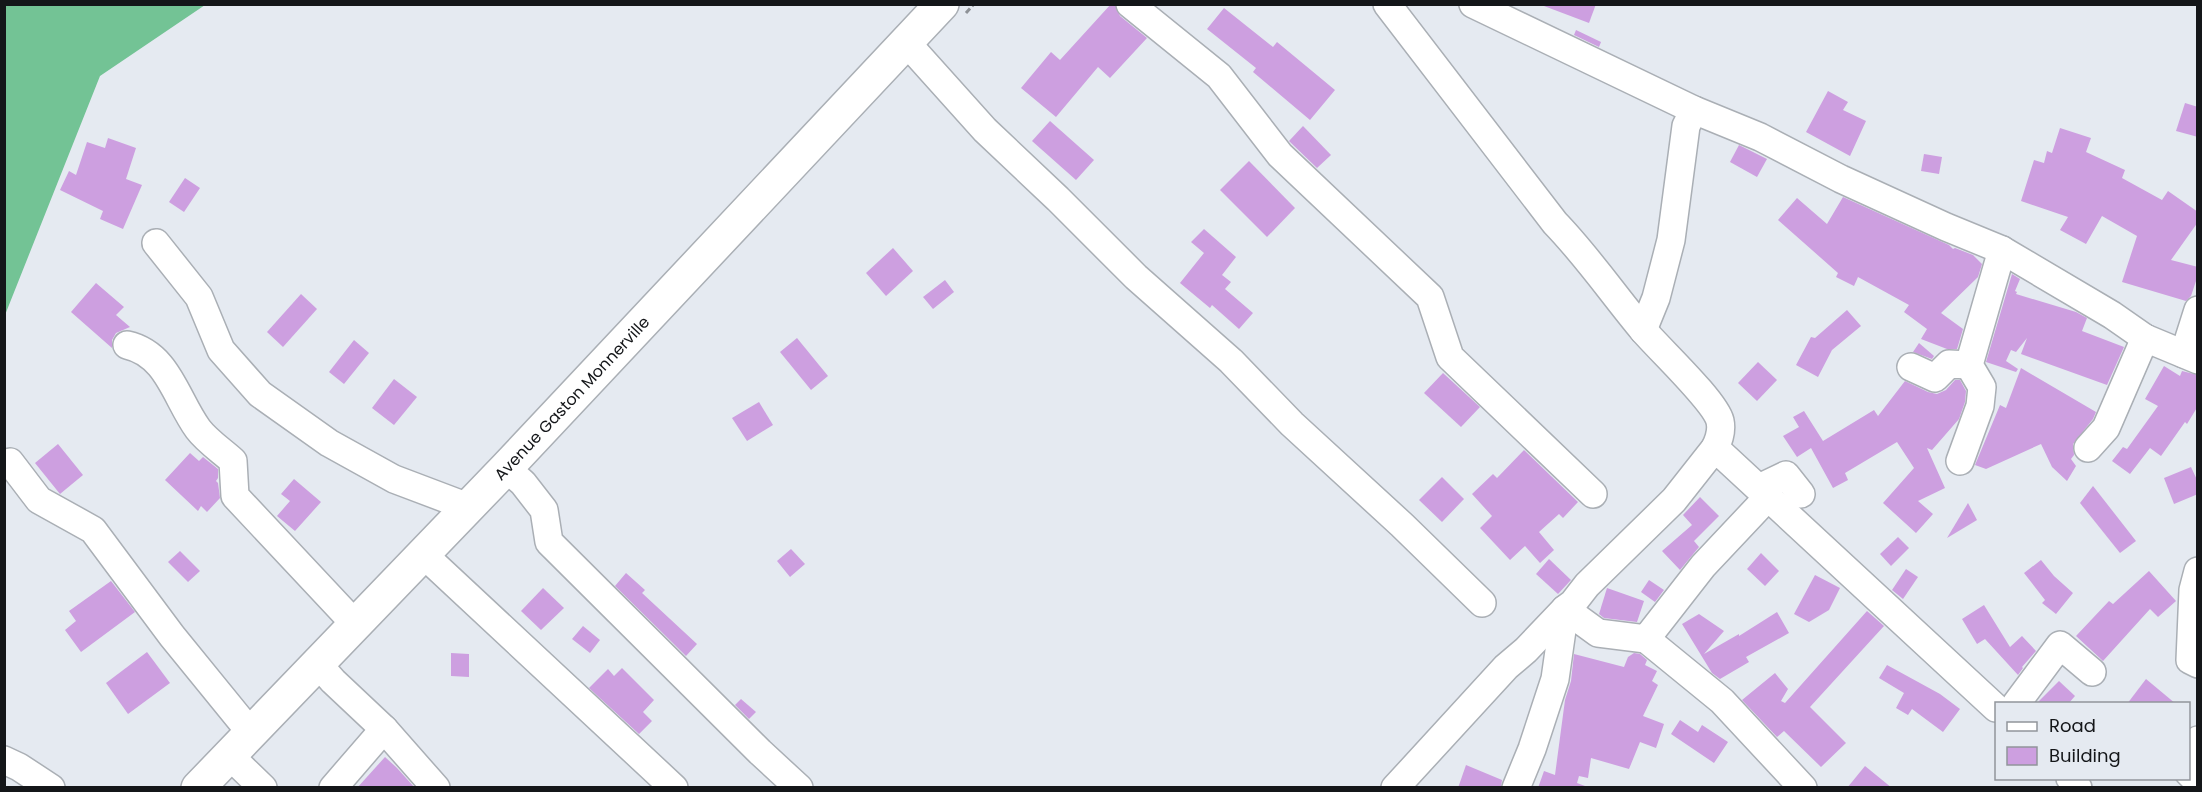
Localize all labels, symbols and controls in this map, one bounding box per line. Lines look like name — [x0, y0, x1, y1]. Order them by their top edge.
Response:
street label: Avenue Gaston Monnerville — [489, 311, 655, 485]
legend — [1995, 702, 2190, 780]
text: Road — [2049, 713, 2096, 738]
text: Building — [2049, 743, 2121, 768]

